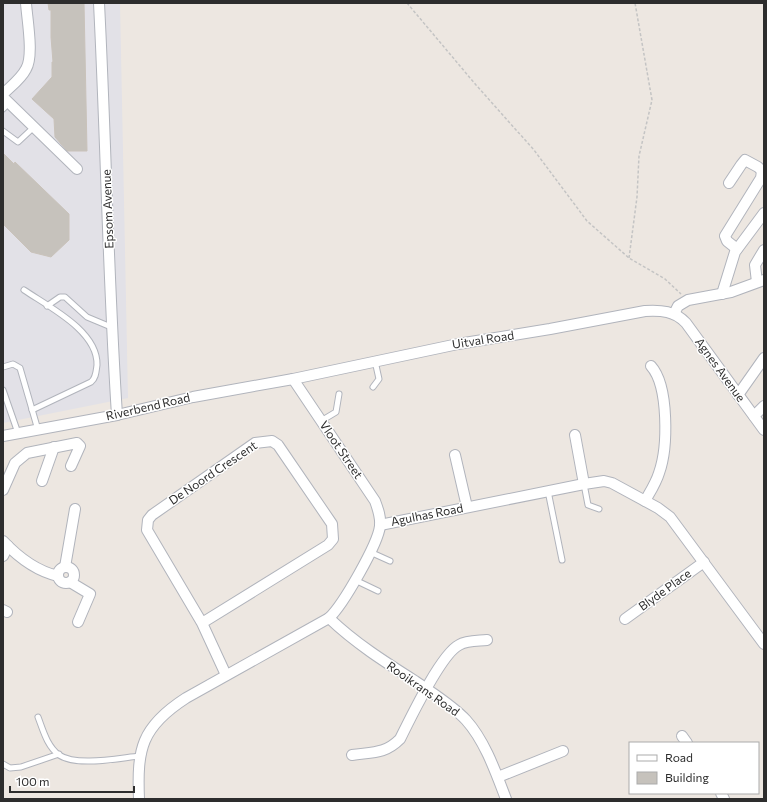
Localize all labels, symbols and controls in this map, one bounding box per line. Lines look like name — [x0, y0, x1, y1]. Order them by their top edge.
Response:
street label: Epsom Avenue — [99, 169, 115, 249]
street label: Uitval Road — [451, 327, 515, 351]
street label: Agnes Avenue — [693, 335, 749, 404]
street label: Riverbend Road — [104, 390, 191, 422]
street label: Vloot Street — [317, 418, 366, 481]
street label: De Noord Crescent — [166, 437, 259, 507]
street label: Agulhas Road — [390, 500, 464, 528]
street label: Blyde Place — [635, 565, 693, 613]
street label: Rooikrans Road — [385, 658, 463, 718]
legend — [629, 742, 759, 794]
text: Road — [665, 750, 693, 764]
scale bar — [10, 768, 134, 794]
text: Building — [665, 770, 709, 784]
text: 100 m — [16, 774, 50, 788]

